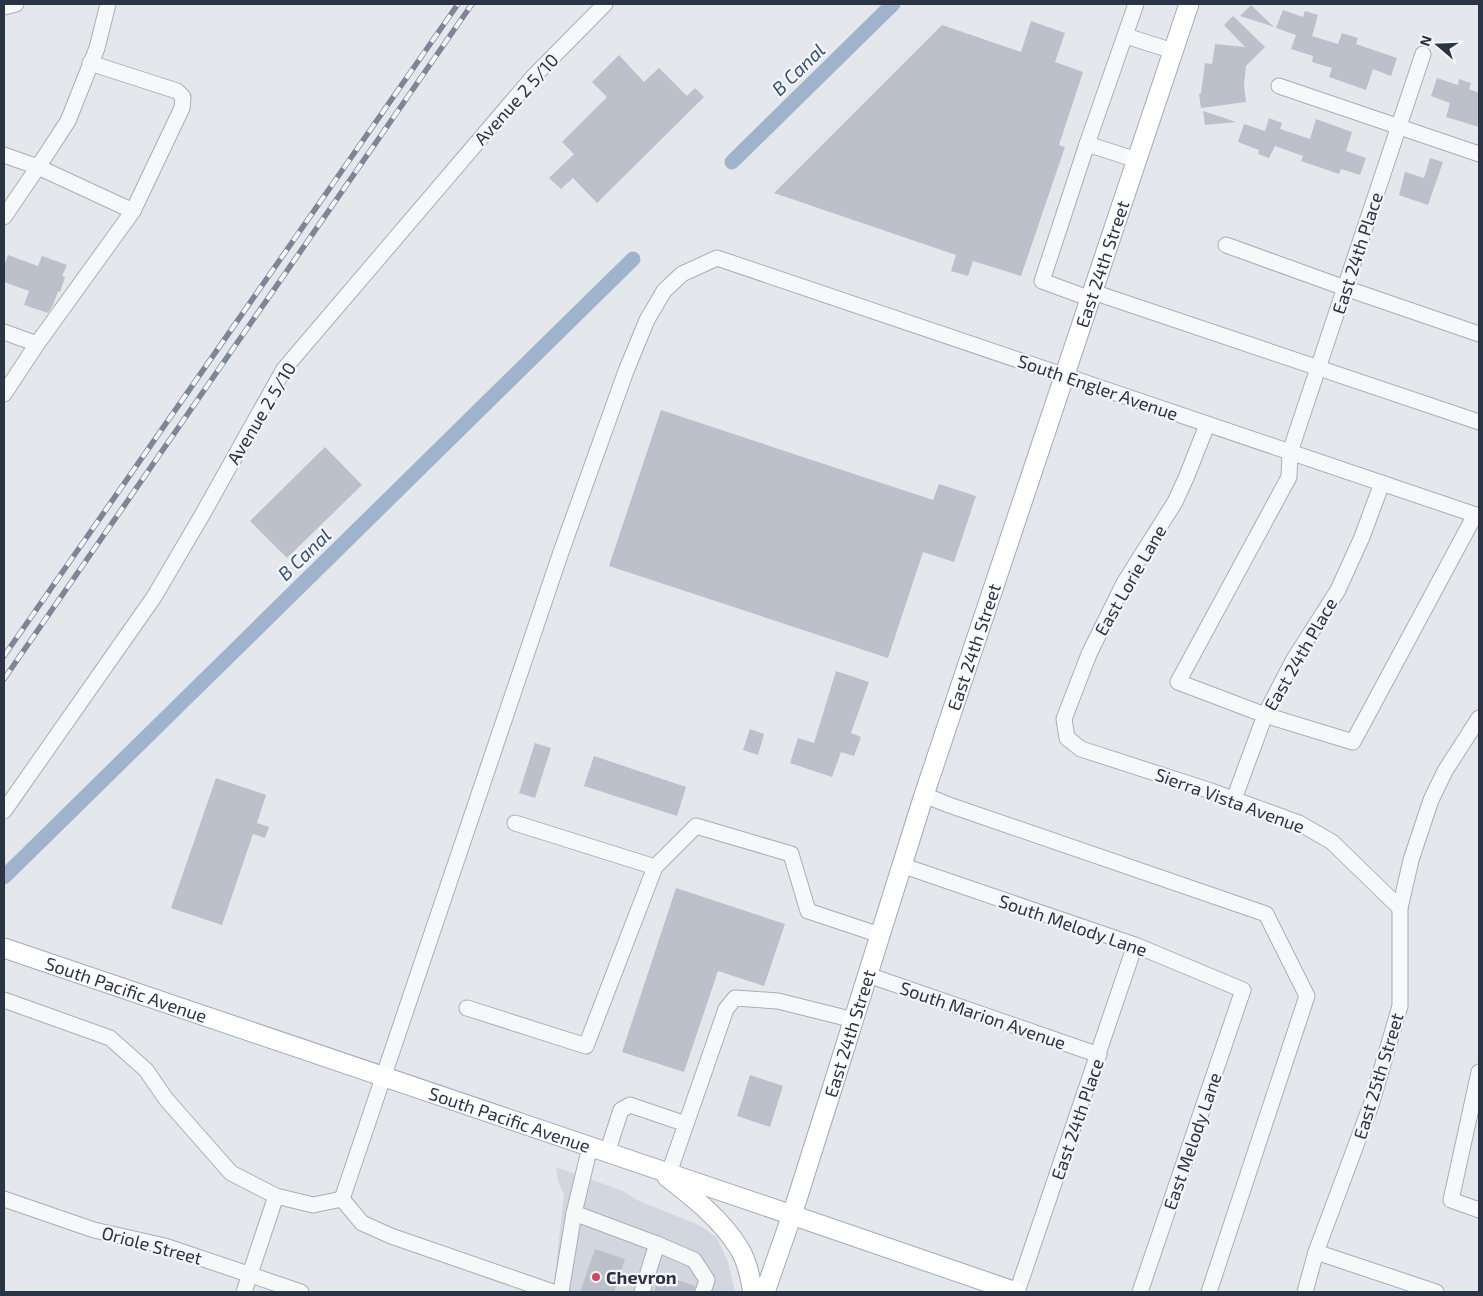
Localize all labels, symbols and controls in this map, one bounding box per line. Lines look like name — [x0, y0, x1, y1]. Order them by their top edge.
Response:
north arrow — [1413, 20, 1463, 70]
text: N — [1416, 33, 1435, 48]
water label: B Canal — [767, 38, 829, 100]
street label: Avenue 2 5/10 — [469, 49, 563, 149]
street label: East 24th Place — [1327, 189, 1387, 317]
street label: East 24th Street — [1070, 197, 1133, 330]
street label: South Engler Avenue — [1015, 349, 1181, 425]
street label: Avenue 2 5/10 — [222, 358, 300, 468]
street label: East Lorie Lane — [1089, 521, 1171, 639]
water label: B Canal — [273, 523, 335, 585]
street label: East 24th Street — [942, 580, 1005, 713]
street label: East 24th Place — [1259, 594, 1341, 714]
street label: Sierra Vista Avenue — [1152, 763, 1308, 837]
street label: South Melody Lane — [996, 889, 1150, 961]
street label: South Pacific Avenue — [42, 952, 210, 1027]
street label: East 24th Street — [819, 967, 880, 1100]
street label: South Marion Avenue — [897, 976, 1069, 1054]
street label: East 25th Street — [1348, 1010, 1408, 1142]
street label: East 24th Place — [1046, 1056, 1108, 1182]
street label: East Melody Lane — [1158, 1069, 1226, 1213]
street label: South Pacific Avenue — [426, 1082, 593, 1157]
street label: Oriole Street — [99, 1221, 205, 1269]
place label: Chevron — [606, 1266, 677, 1288]
marker: Chevron — [590, 1271, 602, 1283]

